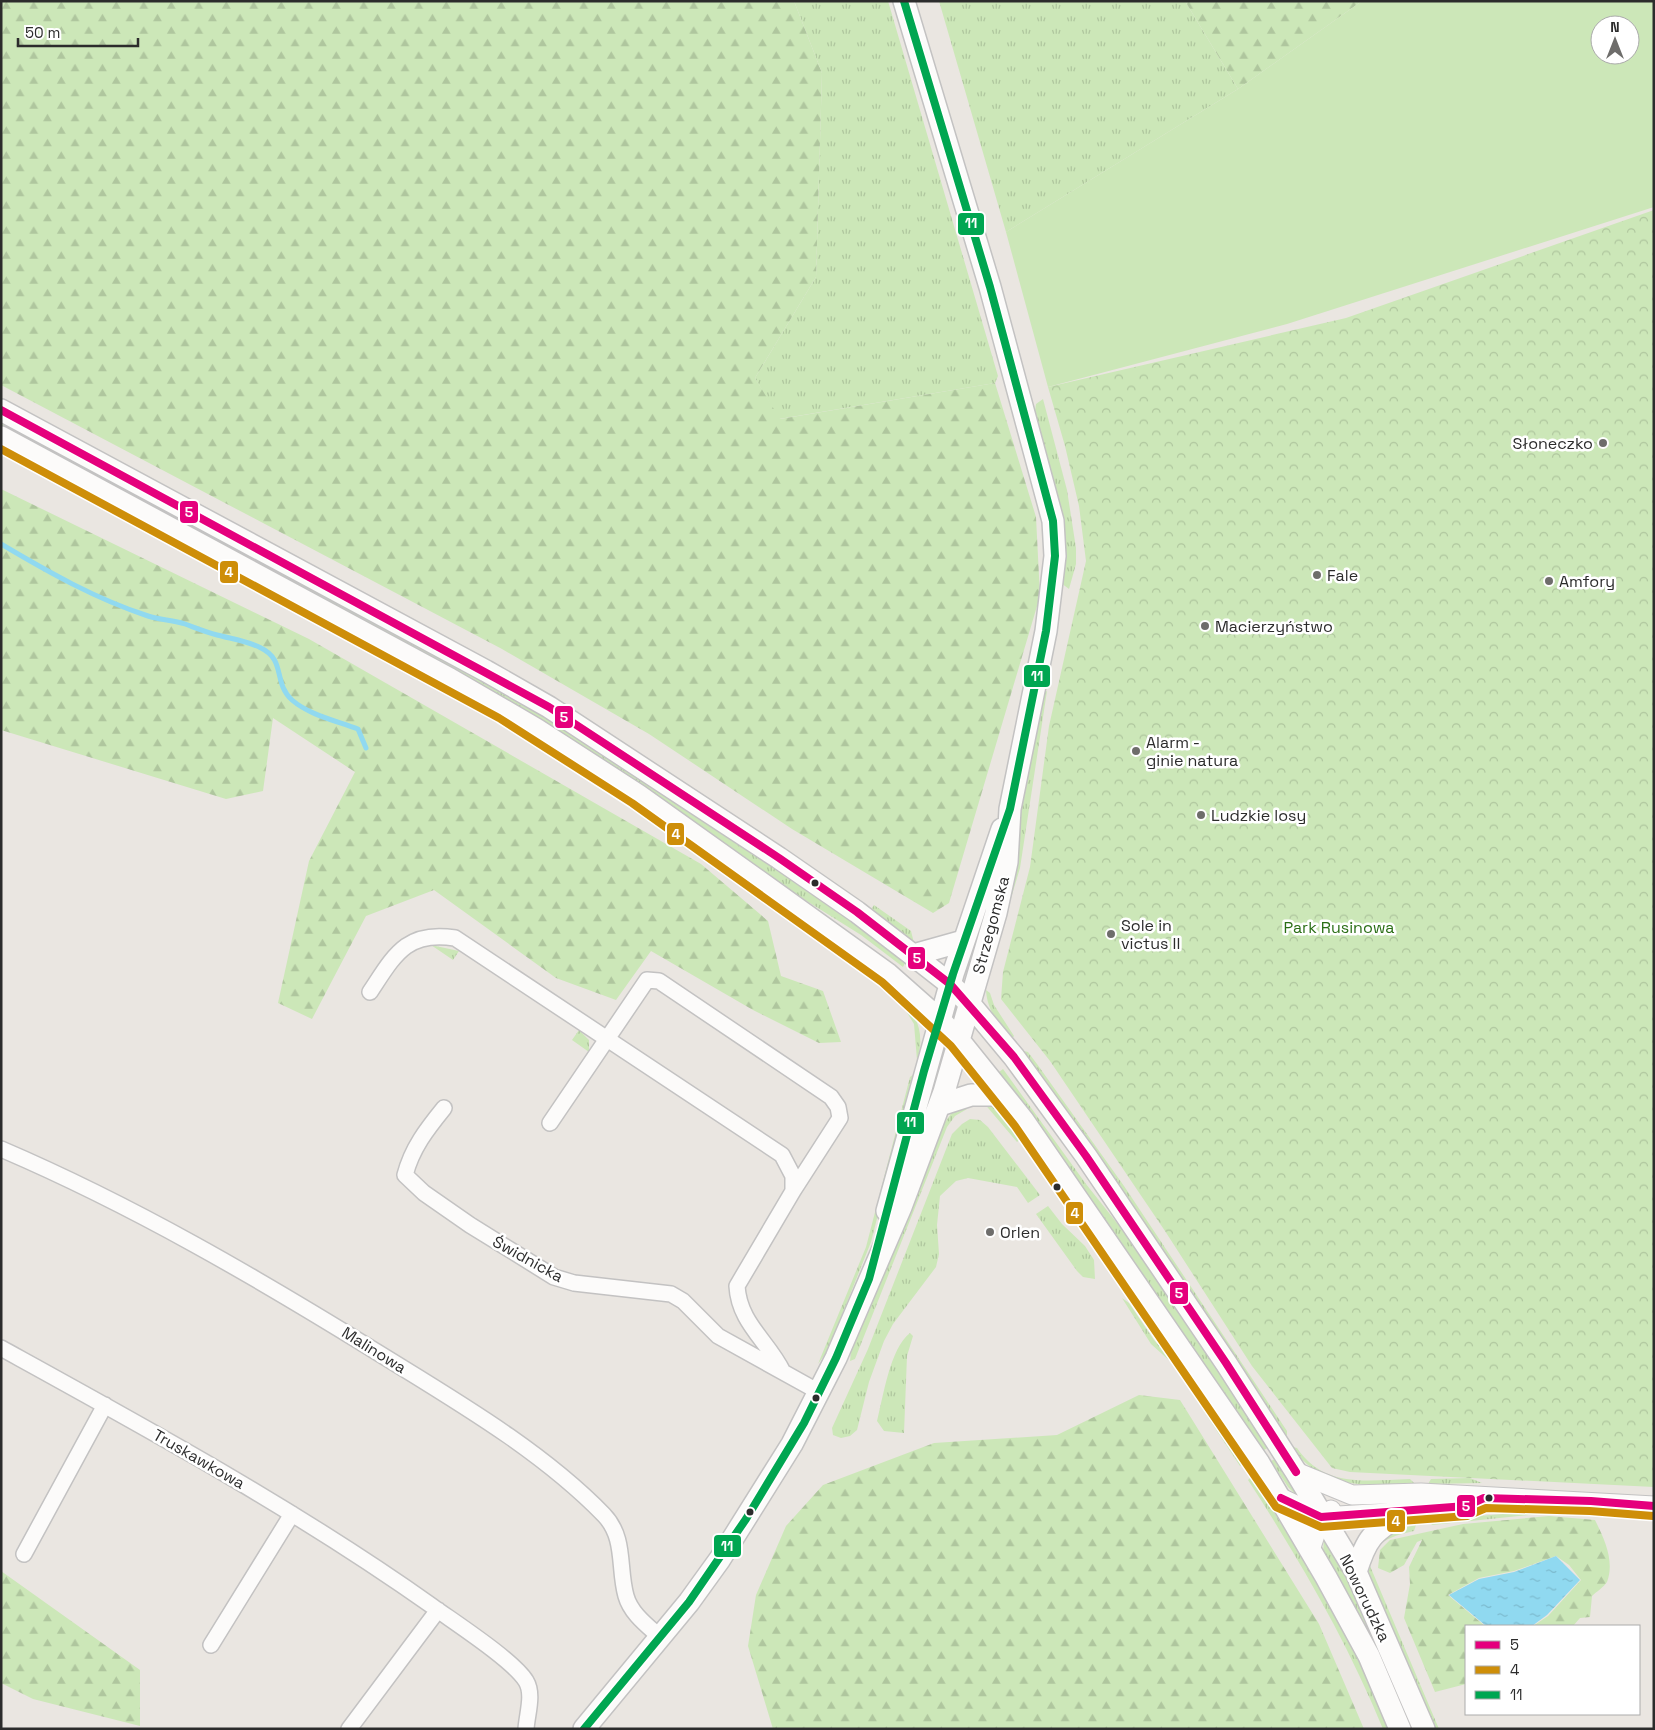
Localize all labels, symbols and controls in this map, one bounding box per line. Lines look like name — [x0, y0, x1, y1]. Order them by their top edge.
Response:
scale bar — [18, 15, 138, 47]
north arrow — [1590, 15, 1640, 65]
text: N — [1610, 18, 1620, 36]
text: 50 m — [25, 23, 60, 42]
line badge: 11 — [957, 212, 985, 236]
text: 11 — [965, 214, 977, 232]
place label: Słoneczko — [1512, 433, 1593, 454]
marker: Słoneczko — [1597, 437, 1609, 449]
line badge: 5 — [179, 500, 199, 524]
text: 5 — [185, 503, 193, 521]
line badge: 4 — [219, 560, 239, 584]
text: 4 — [225, 563, 234, 581]
place label: Fale — [1327, 565, 1358, 586]
marker: Fale — [1311, 569, 1323, 581]
place label: Amfory — [1559, 571, 1615, 592]
marker: Amfory — [1543, 575, 1555, 587]
place label: Macierzyństwo — [1215, 616, 1333, 637]
marker: Macierzyństwo — [1199, 620, 1211, 632]
line badge: 11 — [1023, 664, 1051, 688]
text: 11 — [1031, 667, 1043, 685]
line badge: 5 — [554, 705, 574, 729]
text: 5 — [560, 708, 568, 726]
place label: Alarm - ginie natura — [1146, 732, 1238, 771]
marker: Alarm - ginie natura — [1130, 745, 1142, 757]
place label: Ludzkie losy — [1211, 805, 1306, 826]
marker: Ludzkie losy — [1195, 809, 1207, 821]
line badge: 4 — [666, 822, 685, 846]
text: 4 — [672, 825, 681, 843]
street label: Strzegomska — [968, 874, 1014, 976]
unlabelled marker — [810, 878, 820, 888]
place label: Sole in victus II — [1121, 915, 1180, 954]
park label: Park Rusinowa — [1283, 917, 1395, 938]
marker: Sole in victus II — [1105, 928, 1117, 940]
line badge: 5 — [907, 946, 926, 970]
text: 5 — [913, 949, 921, 967]
line badge: 11 — [896, 1111, 925, 1135]
text: 11 — [904, 1113, 916, 1131]
unlabelled marker — [1052, 1182, 1062, 1192]
line badge: 4 — [1065, 1201, 1084, 1225]
text: 4 — [1071, 1204, 1080, 1222]
place label: Orlen — [1000, 1222, 1040, 1243]
marker: Orlen — [984, 1226, 996, 1238]
street label: Świdnicka — [489, 1231, 567, 1287]
line badge: 5 — [1169, 1281, 1189, 1305]
text: 5 — [1175, 1284, 1183, 1302]
street label: Malinowa — [338, 1322, 410, 1378]
unlabelled marker — [811, 1393, 821, 1403]
street label: Truskawkowa — [149, 1424, 249, 1494]
unlabelled marker — [1484, 1493, 1494, 1503]
line badge: 5 — [1456, 1494, 1476, 1518]
text: 5 — [1462, 1497, 1470, 1515]
unlabelled marker — [745, 1507, 755, 1517]
line badge: 4 — [1386, 1509, 1406, 1533]
text: 4 — [1392, 1512, 1401, 1530]
line badge: 11 — [713, 1534, 742, 1558]
text: 11 — [721, 1537, 733, 1555]
street label: Noworudzka — [1335, 1551, 1395, 1645]
legend — [1465, 1625, 1640, 1715]
text: 5 — [1510, 1635, 1519, 1654]
text: 4 — [1510, 1660, 1519, 1679]
text: 11 — [1510, 1685, 1523, 1704]

